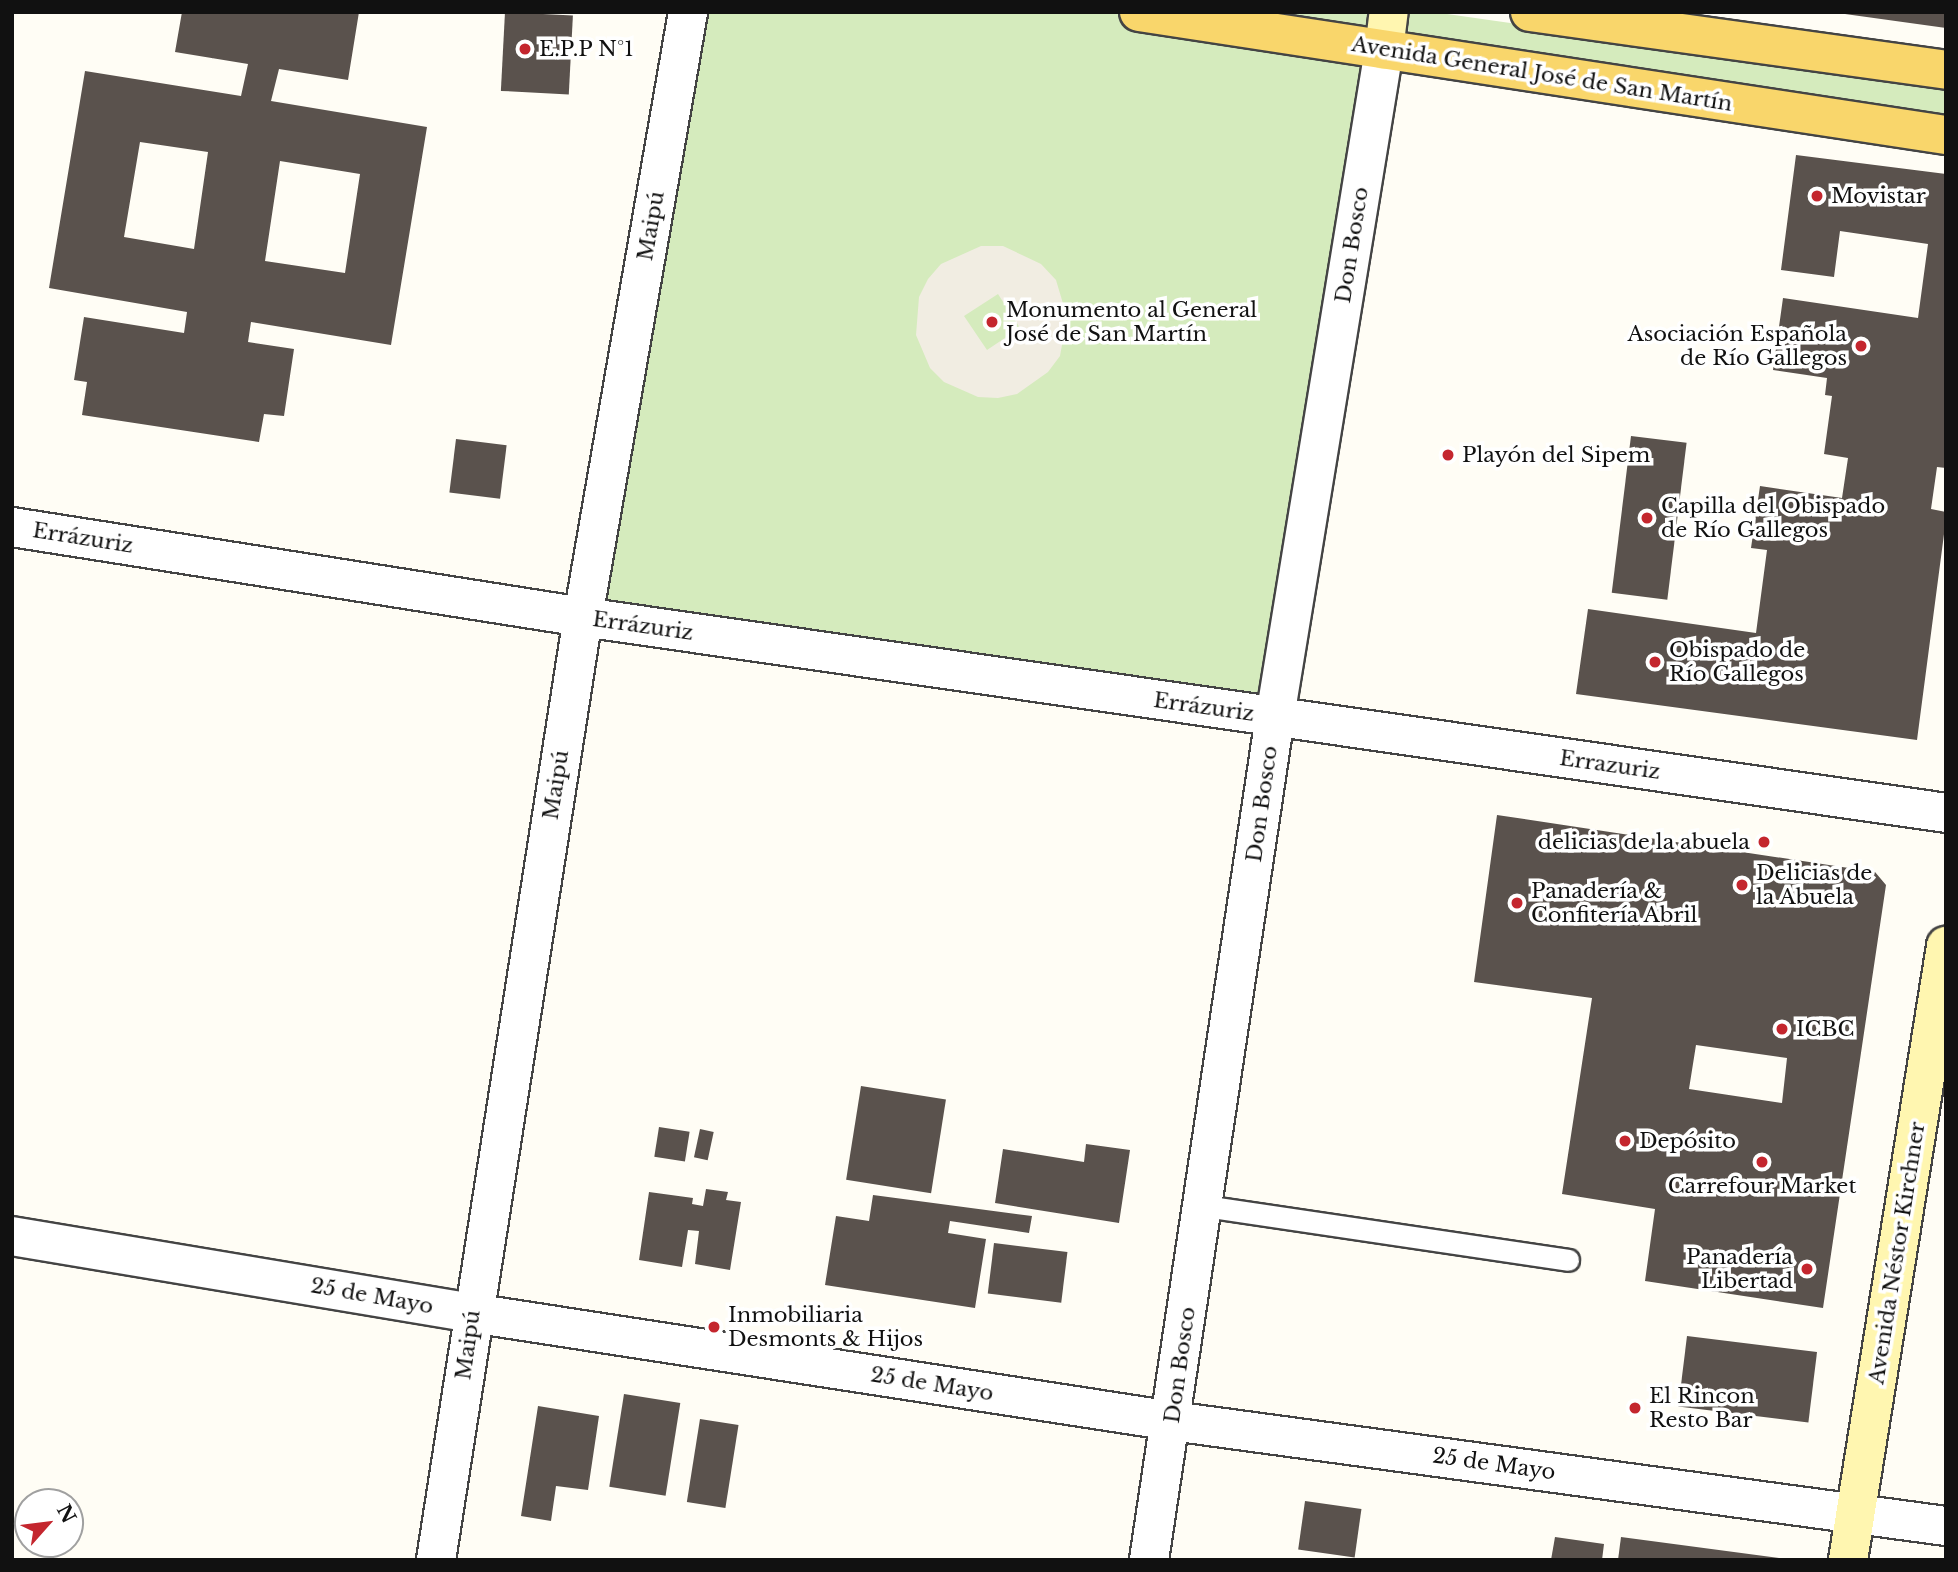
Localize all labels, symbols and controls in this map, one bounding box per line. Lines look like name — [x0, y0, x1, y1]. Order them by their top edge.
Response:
street label: Avenida General José de San Martín — [1350, 31, 1734, 117]
place label: E.P.P N°1 — [539, 36, 634, 62]
marker: E.P.P N°1 — [517, 41, 533, 57]
place label: Movistar — [1831, 183, 1926, 209]
street label: Don Bosco — [1330, 185, 1374, 305]
marker: Movistar — [1809, 188, 1825, 204]
street label: Maipú — [633, 189, 669, 263]
place label: Monumento al General José de San Martín — [1006, 297, 1257, 347]
marker: Monumento al General José de San Martín — [984, 314, 1000, 330]
place label: Asociación Española de Río Gallegos — [1627, 321, 1847, 371]
marker: Asociación Española de Río Gallegos — [1853, 338, 1869, 354]
place label: Playón del Sipem — [1462, 442, 1650, 468]
marker: Playón del Sipem — [1440, 447, 1456, 463]
place label: Capilla del Obispado de Río Gallegos — [1661, 493, 1885, 543]
marker: Capilla del Obispado de Río Gallegos — [1639, 510, 1655, 526]
street label: Errázuriz — [31, 518, 135, 558]
street label: Errázuriz — [591, 606, 695, 646]
place label: Obispado de Río Gallegos — [1669, 637, 1805, 687]
marker: Obispado de Río Gallegos — [1647, 654, 1663, 670]
street label: Errázuriz — [1152, 687, 1256, 727]
street label: Don Bosco — [1241, 744, 1283, 864]
street label: Errazuriz — [1558, 745, 1662, 785]
street label: Maipú — [538, 748, 574, 822]
place label: delicias de la abuela — [1538, 829, 1750, 855]
marker: delicias de la abuela — [1756, 834, 1772, 850]
place label: Delicias de la Abuela — [1756, 860, 1872, 910]
marker: Delicias de la Abuela — [1734, 877, 1750, 893]
place label: Panadería & Confitería Abril — [1531, 878, 1698, 928]
marker: Panadería & Confitería Abril — [1509, 895, 1525, 911]
place label: ICBC — [1796, 1016, 1854, 1042]
marker: ICBC — [1774, 1021, 1790, 1037]
street label: Avenida Néstor Kirchner — [1864, 1120, 1930, 1386]
place label: Depósito — [1639, 1128, 1736, 1154]
marker: Depósito — [1617, 1133, 1633, 1149]
marker: Carrefour Market — [1754, 1154, 1770, 1170]
place label: Carrefour Market — [1667, 1173, 1857, 1199]
place label: Panadería Libertad — [1686, 1244, 1793, 1294]
marker: Panadería Libertad — [1799, 1261, 1815, 1277]
street label: 25 de Mayo — [309, 1273, 435, 1319]
place label: Inmobiliaria Desmonts & Hijos — [728, 1302, 923, 1352]
street label: Don Bosco — [1159, 1305, 1201, 1425]
street label: Maipú — [451, 1309, 485, 1381]
marker: Inmobiliaria Desmonts & Hijos — [706, 1319, 722, 1335]
street label: 25 de Mayo — [869, 1362, 995, 1406]
place label: El Rincon Resto Bar — [1649, 1383, 1755, 1433]
marker: El Rincon Resto Bar — [1627, 1400, 1643, 1416]
street label: 25 de Mayo — [1431, 1443, 1557, 1485]
north arrow — [14, 1488, 84, 1558]
text: N — [52, 1501, 81, 1527]

